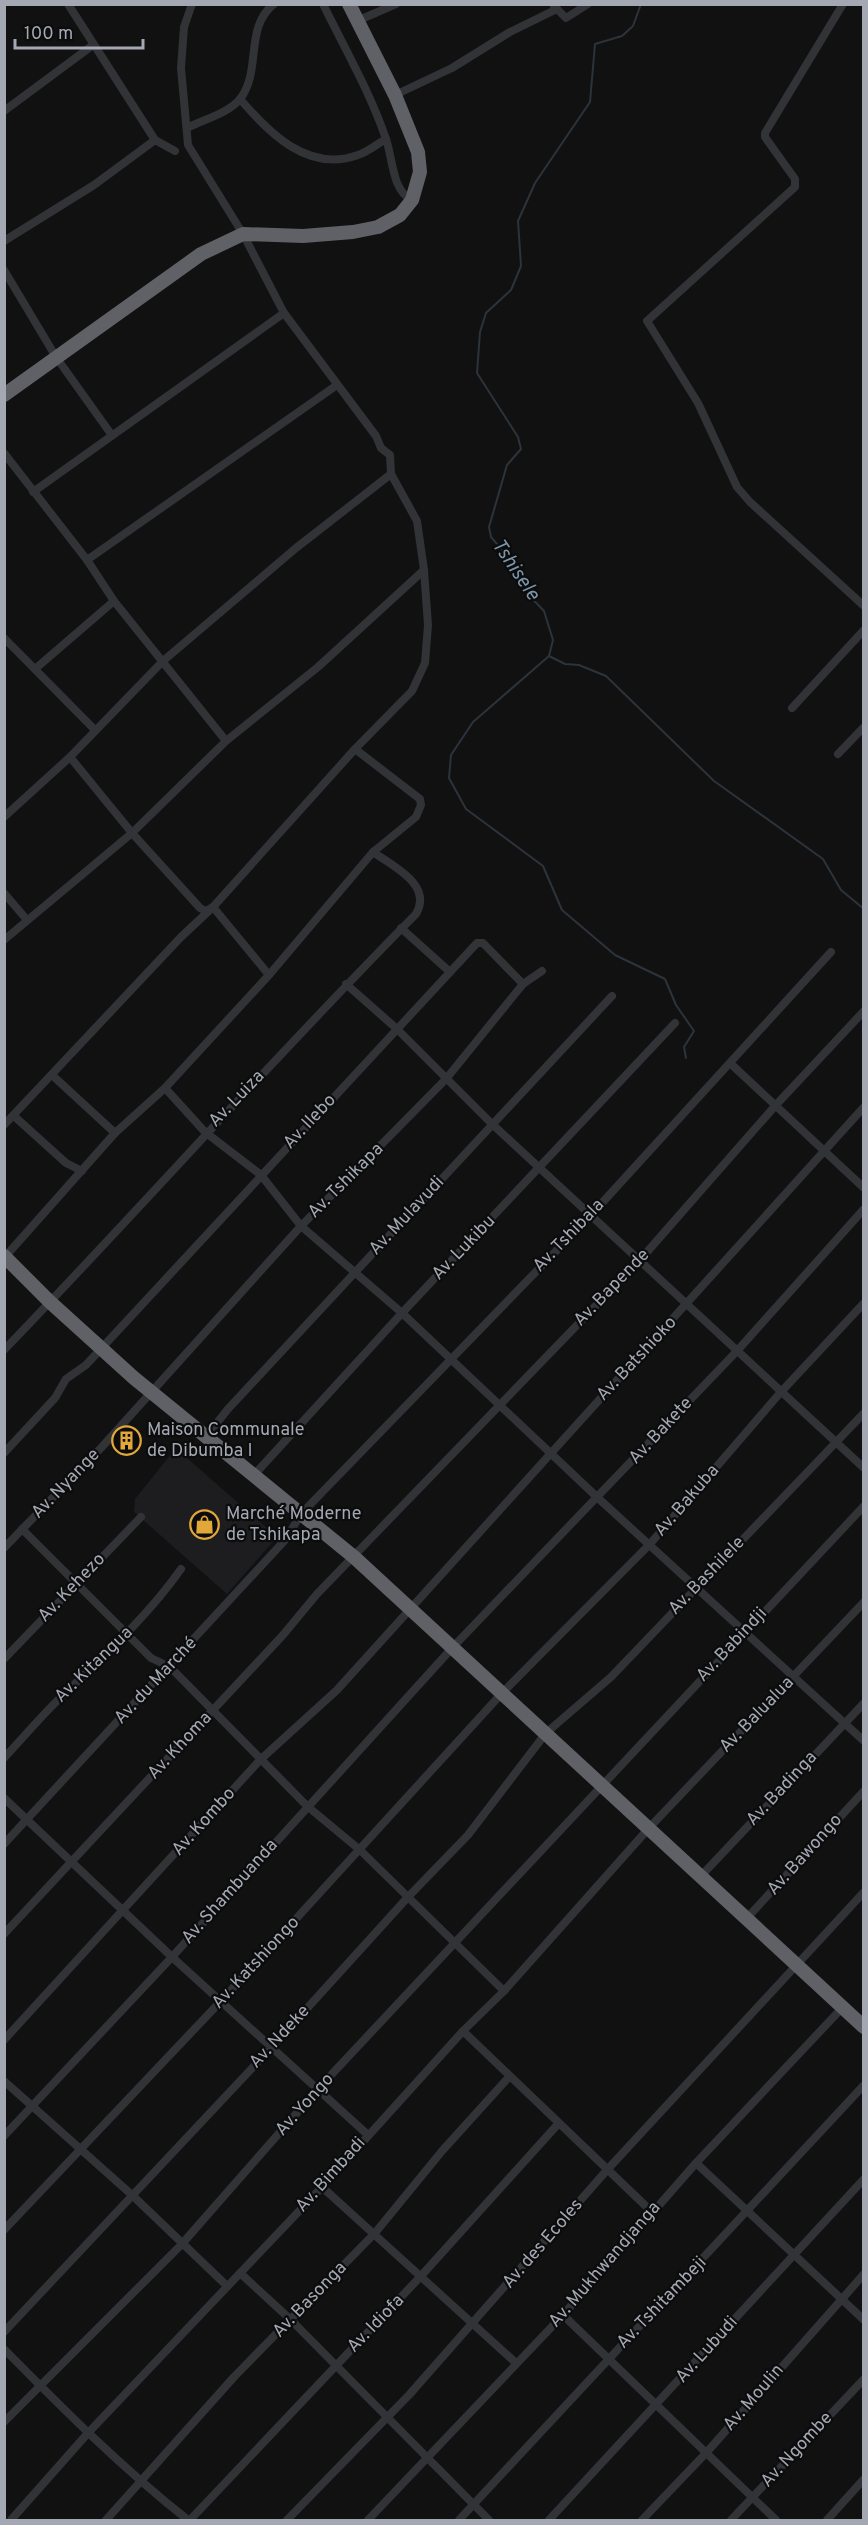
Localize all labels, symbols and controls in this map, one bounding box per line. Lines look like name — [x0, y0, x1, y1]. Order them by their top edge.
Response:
scale bar — [15, 12, 142, 50]
text: 100 m — [24, 23, 73, 46]
water label: Tshisele — [485, 534, 545, 606]
street label: Av. Luiza — [204, 1065, 270, 1133]
street label: Av. Ilebo — [279, 1089, 341, 1155]
street label: Av. Tshikapa — [303, 1138, 389, 1224]
street label: Av. Mulavudi — [364, 1171, 450, 1261]
street label: Av. Tshibala — [528, 1194, 610, 1278]
street label: Av. Lukibu — [427, 1210, 501, 1286]
street label: Av. Bapende — [569, 1244, 655, 1332]
street label: Av. Batshioko — [592, 1312, 682, 1406]
street label: Av. Bakete — [624, 1392, 698, 1470]
place label: Maison Communale de Dibumba I — [147, 1419, 304, 1463]
building icon: Maison Communale de Dibumba I — [110, 1424, 142, 1456]
street label: Av. Nyange — [27, 1444, 105, 1524]
street label: Av. Bakuba — [649, 1460, 725, 1542]
place label: Marché Moderne de Tshikapa — [226, 1503, 361, 1547]
shop icon: Marché Moderne de Tshikapa — [189, 1508, 221, 1540]
street label: Av. Bashilele — [664, 1532, 750, 1620]
street label: Av. Kehezo — [33, 1548, 111, 1628]
street label: Av. Babindji — [692, 1603, 772, 1687]
street label: Av. Kitangua — [50, 1622, 138, 1708]
street label: Av. du Marché — [110, 1632, 202, 1730]
street label: Av. Balualua — [715, 1672, 799, 1758]
street label: Av. Khoma — [143, 1707, 217, 1785]
street label: Av. Badinga — [741, 1747, 823, 1831]
street label: Av. Kombo — [167, 1783, 241, 1861]
street label: Av. Bawongo — [762, 1809, 848, 1901]
street label: Av. Shambuanda — [177, 1835, 283, 1949]
street label: Av. Katshiongo — [207, 1912, 305, 2014]
street label: Av. Ndeke — [245, 2000, 315, 2074]
street label: Av. Yongo — [271, 2069, 339, 2141]
street label: Av. Bimbadi — [291, 2132, 371, 2218]
street label: Av. des Ecoles — [498, 2194, 588, 2294]
street label: Av. Mukhwandjanga — [544, 2197, 666, 2333]
street label: Av. Tshitambeji — [612, 2252, 712, 2354]
street label: Av. Basonga — [268, 2257, 352, 2343]
street label: Av. Idiofa — [342, 2290, 410, 2358]
street label: Av. Lubudi — [671, 2312, 743, 2388]
street label: Av. Moulin — [718, 2360, 790, 2436]
street label: Av. Ngombe — [756, 2407, 838, 2493]

